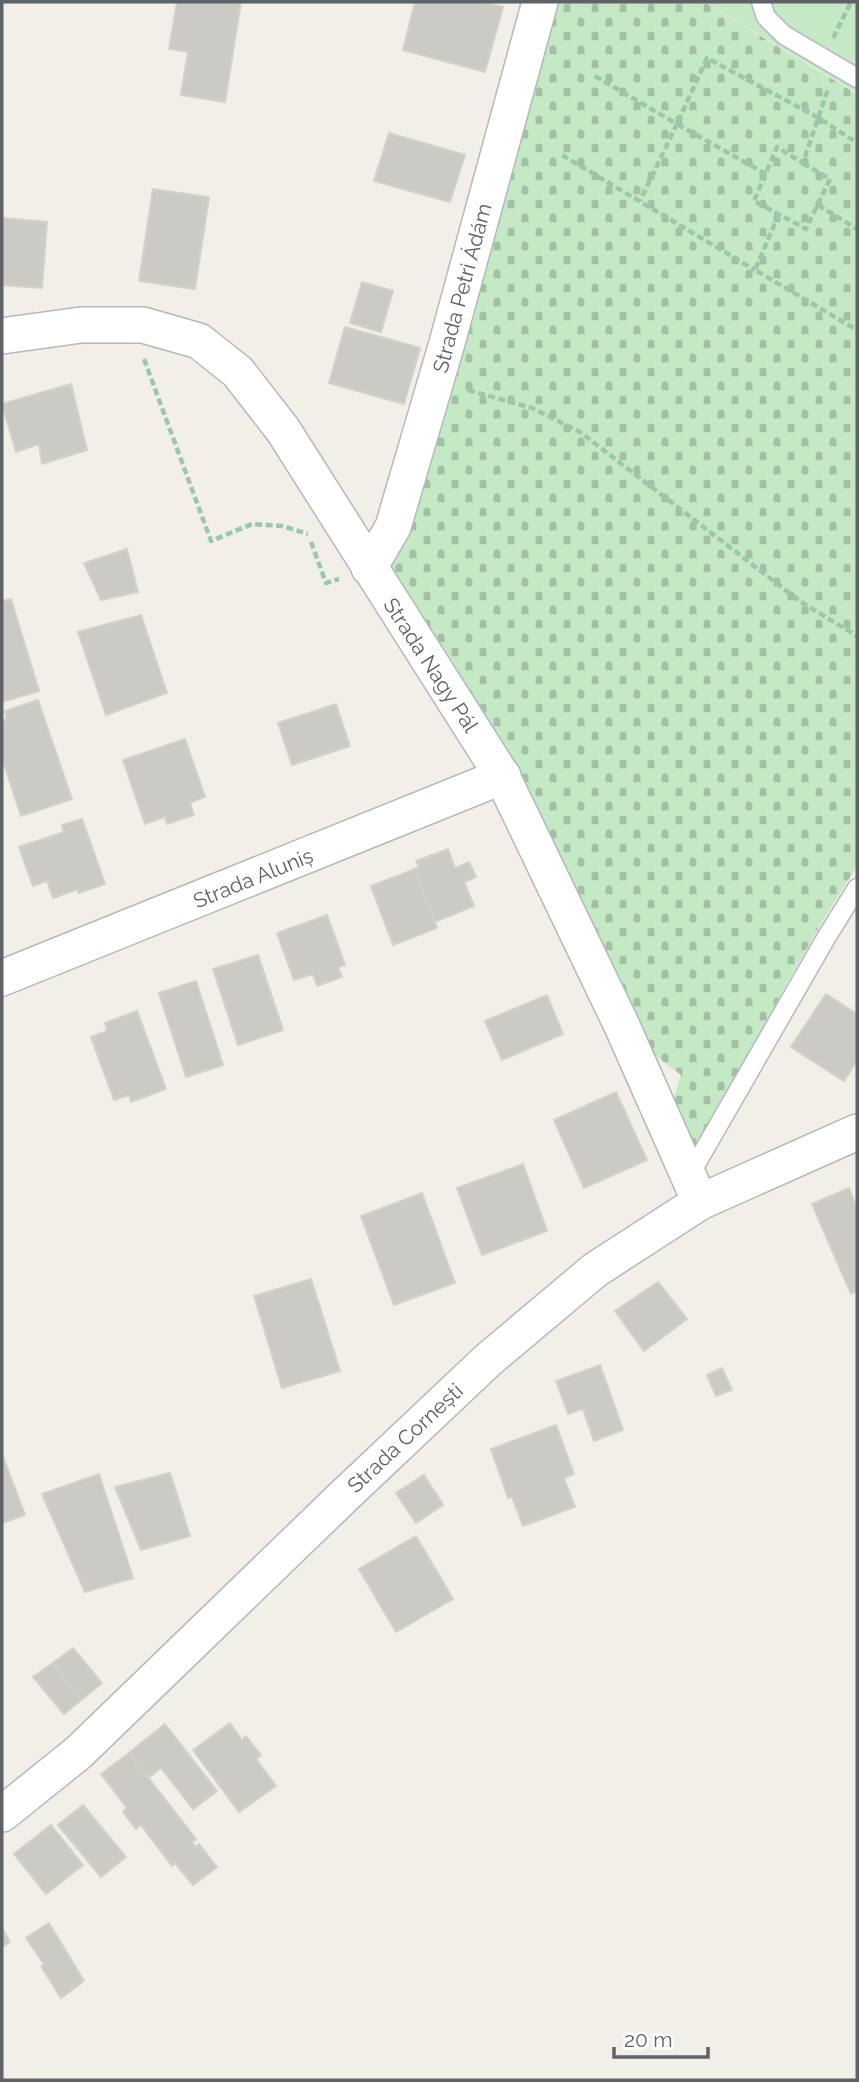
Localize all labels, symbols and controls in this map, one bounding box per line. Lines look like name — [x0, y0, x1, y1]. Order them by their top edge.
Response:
street label: Strada Petri Ádám — [427, 200, 497, 376]
street label: Strada Nagy Pál — [378, 593, 484, 737]
street label: Strada Aluniș — [189, 843, 317, 913]
street label: Strada Cornești — [342, 1378, 468, 1498]
scale bar — [614, 2016, 708, 2060]
text: 20 m — [624, 2027, 672, 2052]

